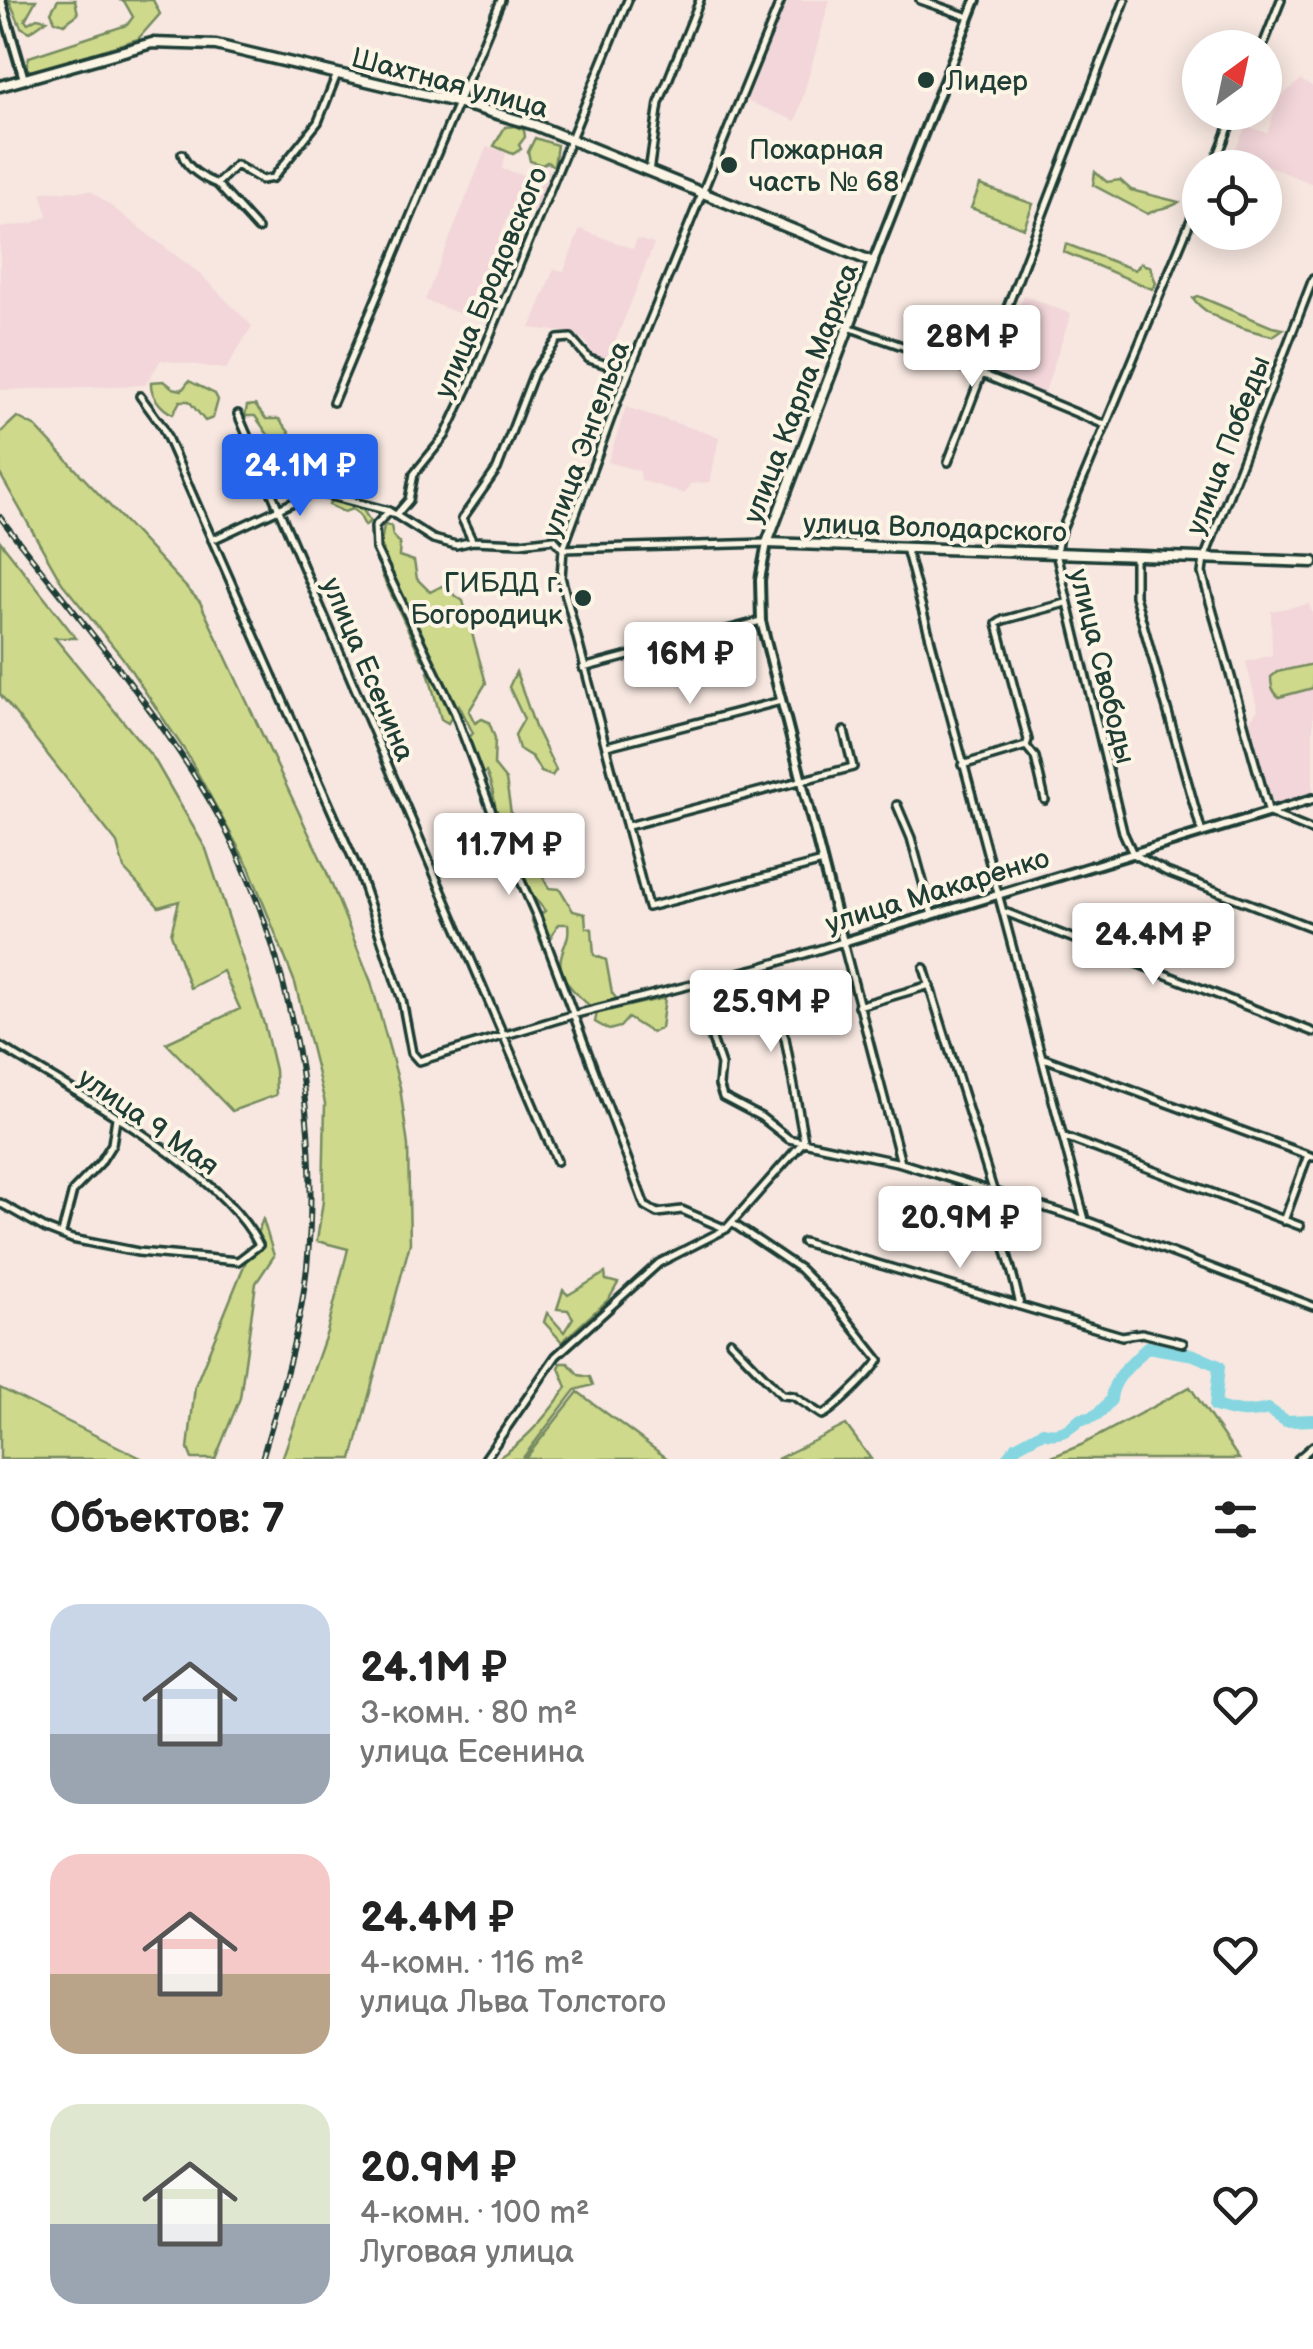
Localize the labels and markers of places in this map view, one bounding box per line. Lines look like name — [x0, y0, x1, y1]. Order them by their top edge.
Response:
place label: Лидер — [945, 65, 1028, 98]
marker: Лидер — [915, 69, 937, 91]
place label: Пожарная часть № 68 — [749, 134, 899, 199]
marker: Пожарная часть № 68 — [718, 154, 740, 176]
pin: 28M ₽ — [902, 305, 1042, 390]
pin: 24.1M ₽ — [208, 434, 392, 519]
place label: ГИБДД г. Богородицк — [410, 567, 563, 632]
marker: ГИБДД г. Богородицк — [572, 587, 594, 609]
pin: 16M ₽ — [620, 622, 760, 707]
pin: 11.7M ₽ — [417, 813, 601, 898]
pin: 24.4M ₽ — [1061, 903, 1245, 988]
pin: 25.9M ₽ — [679, 970, 863, 1055]
pin: 20.9M ₽ — [868, 1186, 1052, 1271]

